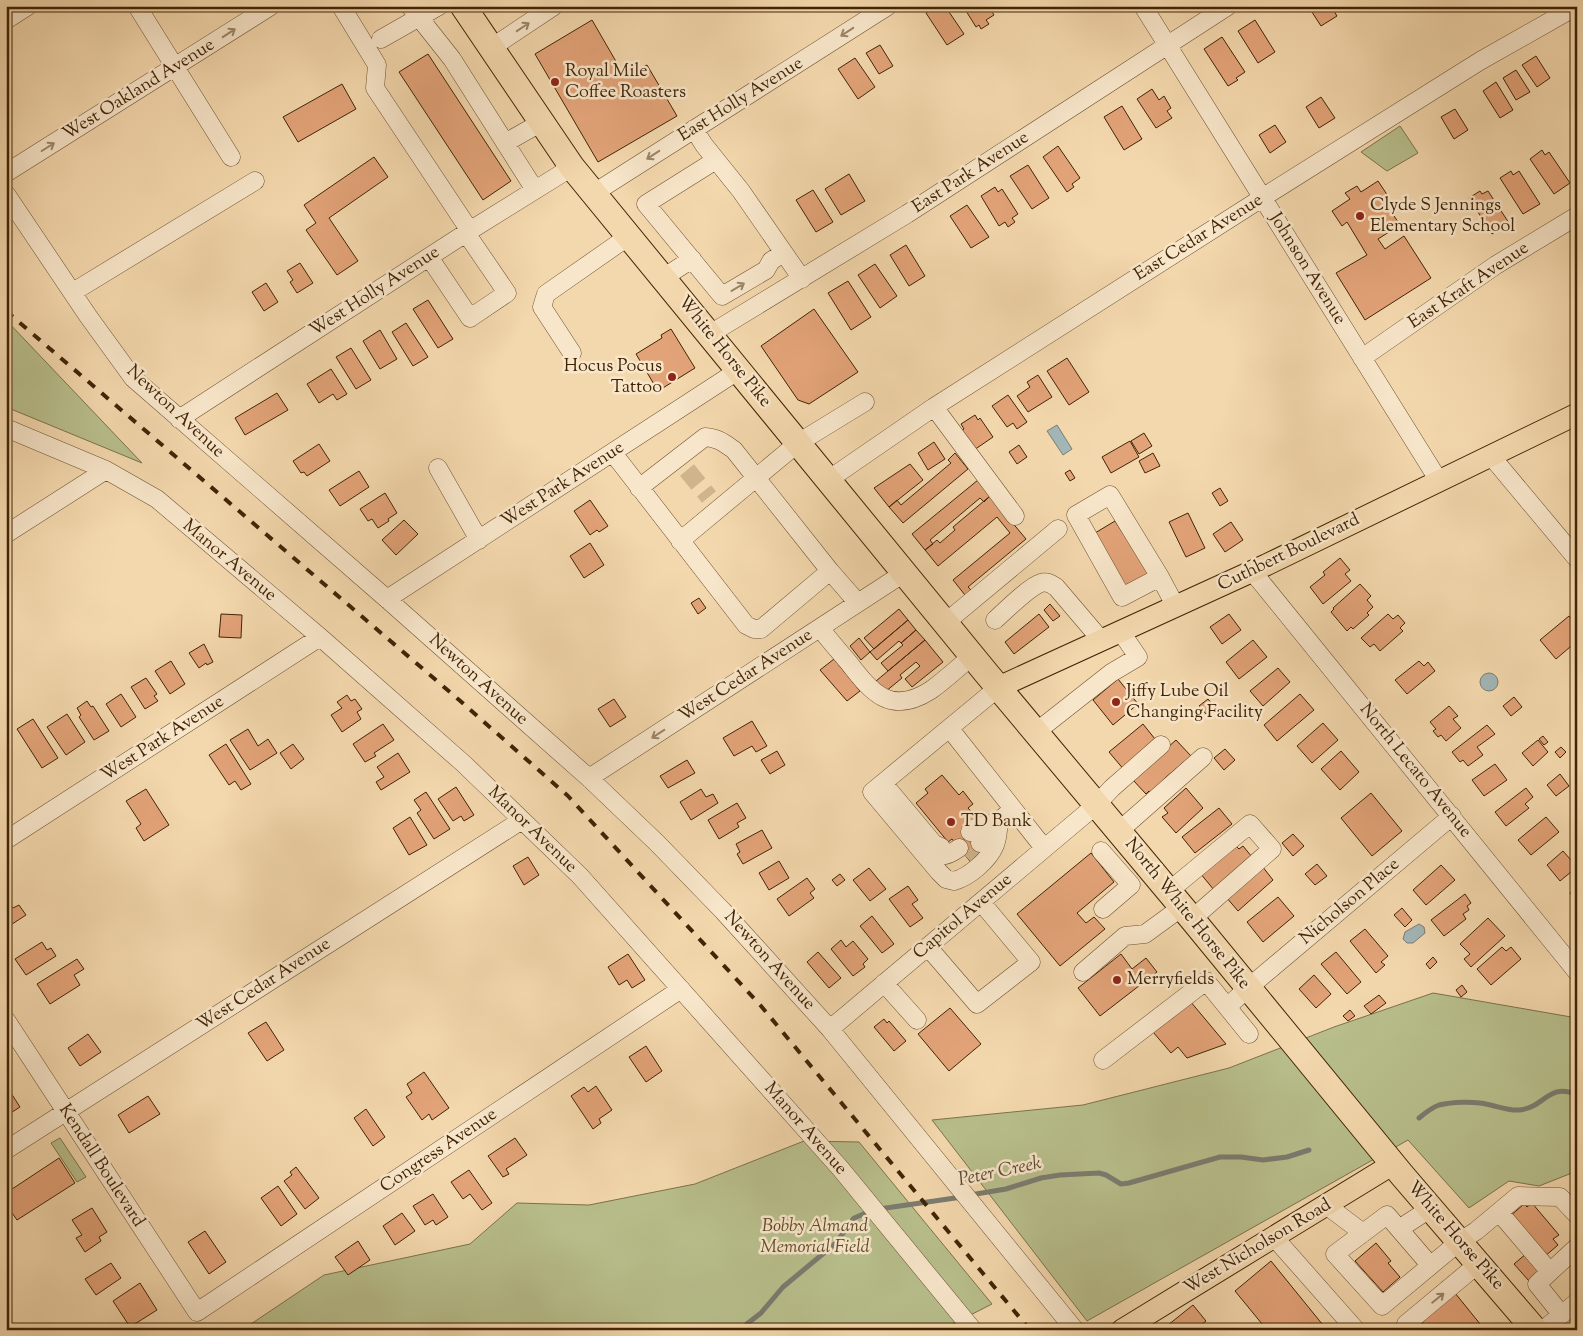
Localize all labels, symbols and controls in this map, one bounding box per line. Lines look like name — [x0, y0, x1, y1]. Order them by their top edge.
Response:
one-way arrow — [515, 22, 529, 32]
one-way arrow — [222, 27, 236, 37]
one-way arrow — [841, 28, 855, 38]
street label: West Oakland Avenue — [58, 33, 220, 147]
street label: East Holly Avenue — [673, 51, 809, 149]
place label: Royal Mile Coffee Roasters — [565, 59, 686, 106]
marker: Royal Mile Coffee Roasters — [549, 76, 561, 88]
street label: East Park Avenue — [907, 125, 1035, 221]
one-way arrow — [40, 142, 54, 152]
one-way arrow — [646, 151, 660, 161]
street label: East Cedar Avenue — [1130, 188, 1268, 288]
place label: Clyde S Jennings Elementary School — [1370, 193, 1515, 240]
street label: Johnson Avenue — [1262, 207, 1352, 330]
marker: Clyde S Jennings Elementary School — [1354, 210, 1366, 222]
street label: East Kraft Avenue — [1404, 236, 1534, 336]
street label: West Holly Avenue — [305, 240, 445, 344]
one-way arrow — [730, 281, 744, 291]
street label: White Horse Pike — [671, 291, 777, 413]
place label: Hocus Pocus Tattoo — [564, 354, 662, 401]
street label: Newton Avenue — [120, 359, 230, 465]
marker: Hocus Pocus Tattoo — [666, 371, 678, 383]
street label: West Park Avenue — [496, 435, 630, 535]
street label: Cuthbert Boulevard — [1214, 507, 1364, 599]
street label: Manor Avenue — [176, 514, 282, 608]
street label: West Cedar Avenue — [674, 623, 818, 729]
street label: Newton Avenue — [422, 628, 534, 732]
place label: Jiffy Lube Oil Changing Facility — [1125, 679, 1263, 726]
street label: West Park Avenue — [96, 689, 230, 789]
marker: Jiffy Lube Oil Changing Facility — [1110, 696, 1122, 708]
street label: North Lecato Avenue — [1352, 698, 1478, 844]
one-way arrow — [651, 729, 665, 739]
street label: Manor Avenue — [481, 780, 583, 880]
place label: TD Bank — [961, 809, 1032, 835]
marker: TD Bank — [945, 816, 957, 828]
street label: North White Horse Pike — [1118, 833, 1256, 995]
street label: Nicholson Place — [1294, 852, 1406, 952]
street label: Capitol Avenue — [908, 868, 1018, 966]
street label: Newton Avenue — [717, 905, 821, 1017]
street label: West Cedar Avenue — [192, 932, 336, 1038]
place label: Merryfields — [1127, 967, 1214, 993]
marker: Merryfields — [1111, 974, 1123, 986]
street label: Manor Avenue — [757, 1077, 853, 1181]
street label: Kendall Boulevard — [51, 1099, 151, 1233]
street label: Congress Avenue — [375, 1102, 503, 1200]
water label: Peter Creek — [956, 1150, 1045, 1194]
street label: White Horse Pike — [1400, 1176, 1510, 1296]
street label: West Nicholson Road — [1179, 1193, 1337, 1301]
park label: Bobby Almand Memorial Field — [760, 1214, 870, 1261]
one-way arrow — [1432, 1292, 1445, 1303]

